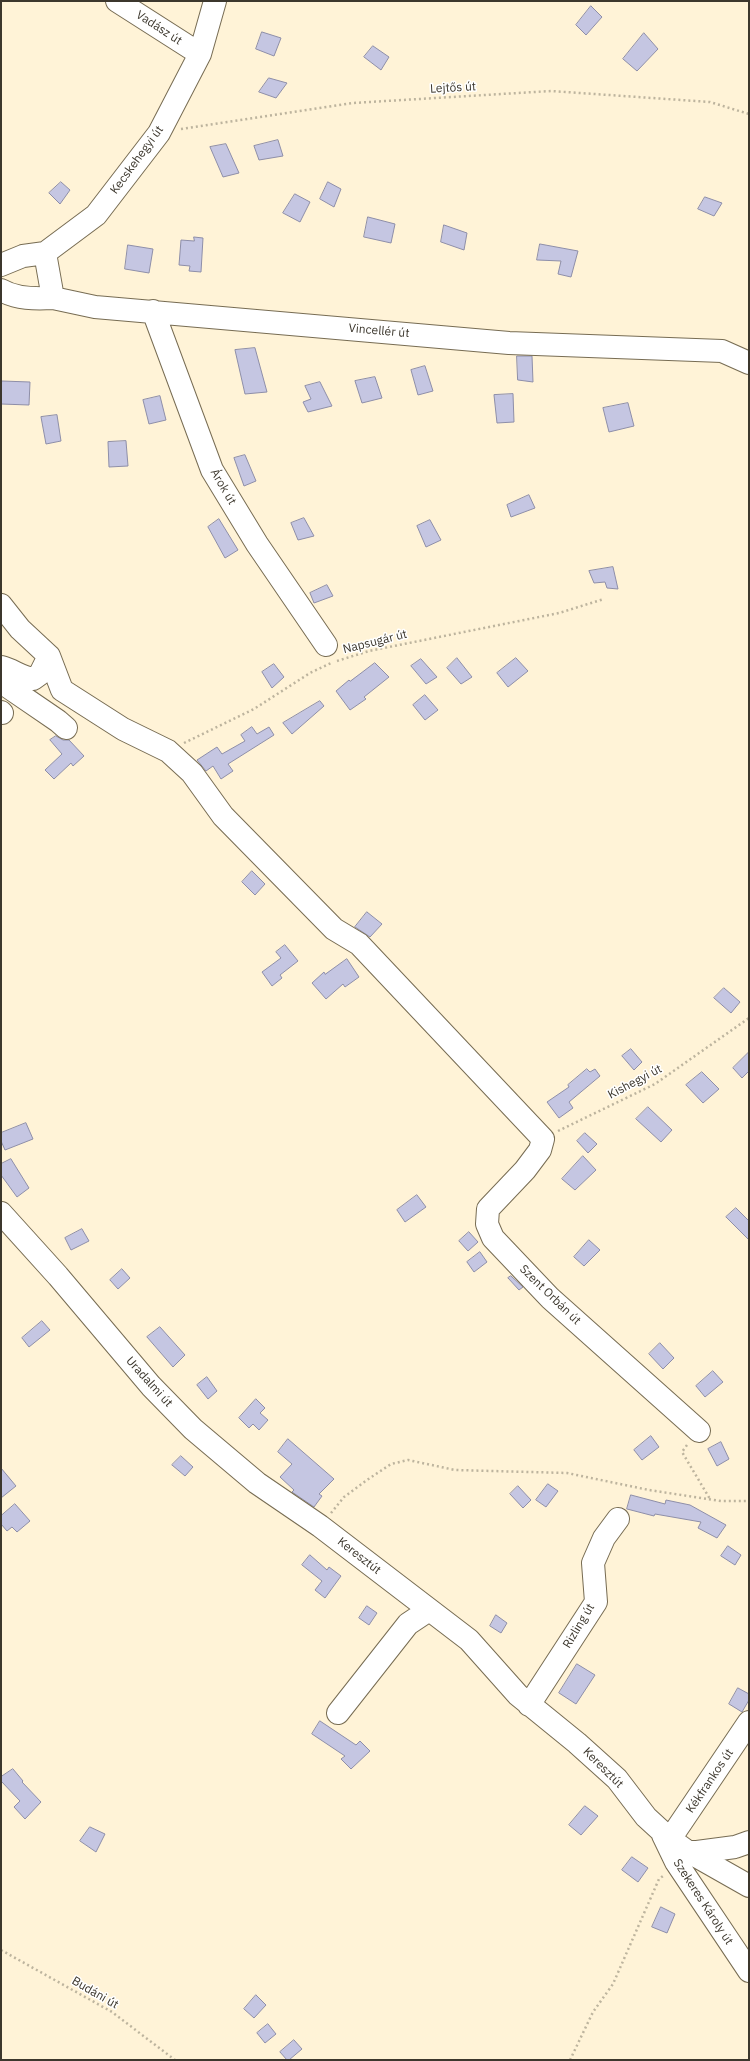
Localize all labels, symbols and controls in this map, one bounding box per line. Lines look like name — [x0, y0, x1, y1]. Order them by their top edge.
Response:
street label: Vadász út — [133, 8, 185, 48]
street label: Lejtős út — [430, 80, 476, 96]
street label: Kecskehegyi út — [107, 123, 167, 197]
street label: Vincellér út — [348, 321, 410, 341]
street label: Árok út — [207, 467, 239, 507]
street label: Napsugár út — [341, 627, 409, 657]
street label: Kishegyi út — [606, 1062, 664, 1102]
street label: Szent Orbán út — [516, 1262, 584, 1328]
street label: Uradalmi út — [123, 1354, 175, 1410]
street label: Keresztút — [334, 1535, 384, 1577]
street label: Rizling út — [560, 1601, 598, 1651]
street label: Keresztút — [580, 1745, 626, 1791]
street label: Kékfrankos út — [683, 1746, 737, 1816]
street label: Szekeres Károly út — [670, 1856, 736, 1948]
street label: Budáni út — [69, 1974, 121, 2012]

